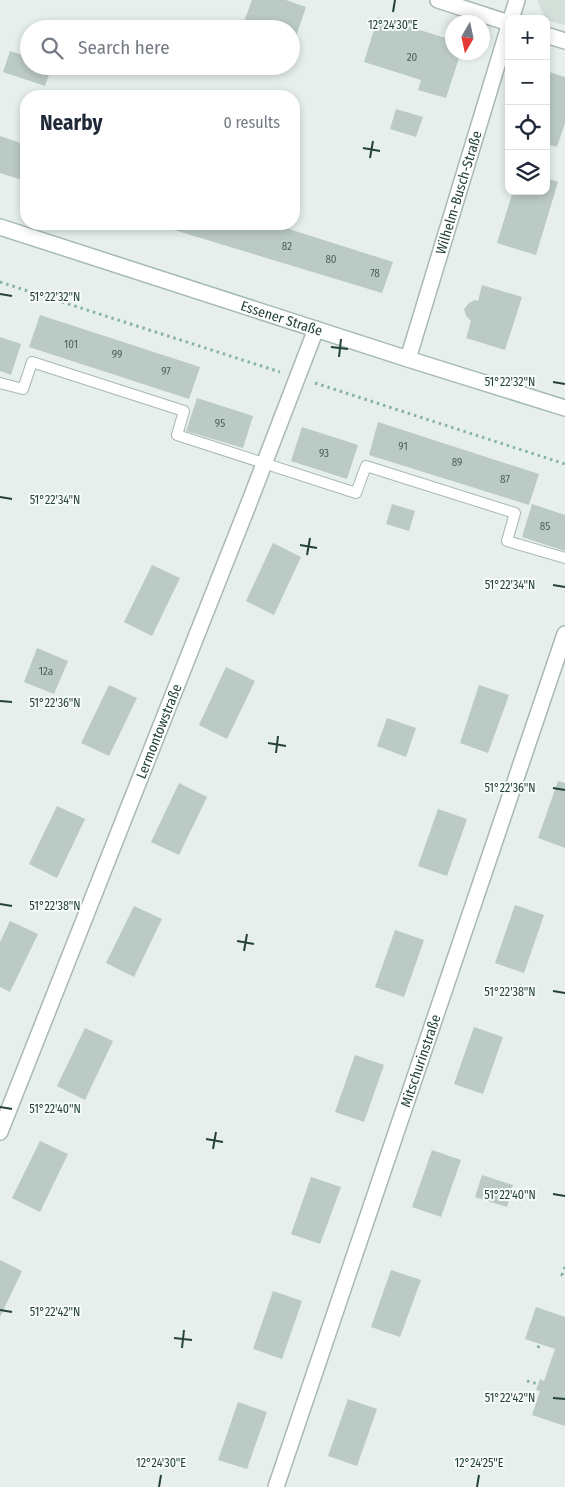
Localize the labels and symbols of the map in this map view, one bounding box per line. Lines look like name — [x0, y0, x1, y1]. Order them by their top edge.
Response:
north arrow — [445, 15, 490, 60]
text: 12°24'30"E — [368, 18, 418, 32]
house number: 20 — [407, 51, 418, 64]
street label: Wilhelm-Busch-Straße — [432, 129, 486, 256]
house number: 82 — [282, 240, 292, 253]
house number: 80 — [325, 253, 337, 266]
house number: 78 — [370, 267, 380, 280]
text: 51°22'32"N — [30, 290, 80, 304]
street label: Essener Straße — [238, 297, 325, 340]
house number: 101 — [64, 338, 78, 351]
house number: 99 — [112, 348, 122, 361]
house number: 97 — [161, 365, 171, 378]
text: 51°22'32"N — [485, 375, 535, 389]
house number: 95 — [215, 417, 225, 430]
house number: 91 — [398, 440, 408, 453]
house number: 93 — [319, 447, 329, 460]
house number: 89 — [452, 456, 462, 469]
house number: 87 — [500, 473, 510, 486]
text: 51°22'34"N — [30, 493, 80, 507]
house number: 85 — [540, 520, 550, 533]
text: 51°22'34"N — [485, 578, 535, 592]
house number: 12a — [39, 665, 53, 678]
street label: Lermontowstraße — [133, 682, 186, 781]
text: 51°22'36"N — [29, 696, 81, 710]
text: 51°22'36"N — [484, 781, 536, 795]
text: 51°22'38"N — [29, 899, 81, 913]
text: 51°22'38"N — [484, 985, 536, 999]
street label: Mitschurinstraße — [397, 1012, 444, 1110]
text: 51°22'40"N — [29, 1102, 81, 1116]
text: 51°22'40"N — [484, 1188, 536, 1202]
text: 51°22'42"N — [30, 1305, 80, 1319]
text: 51°22'42"N — [485, 1391, 535, 1405]
text: 12°24'30"E — [136, 1456, 186, 1470]
text: 12°24'25"E — [455, 1456, 504, 1470]

